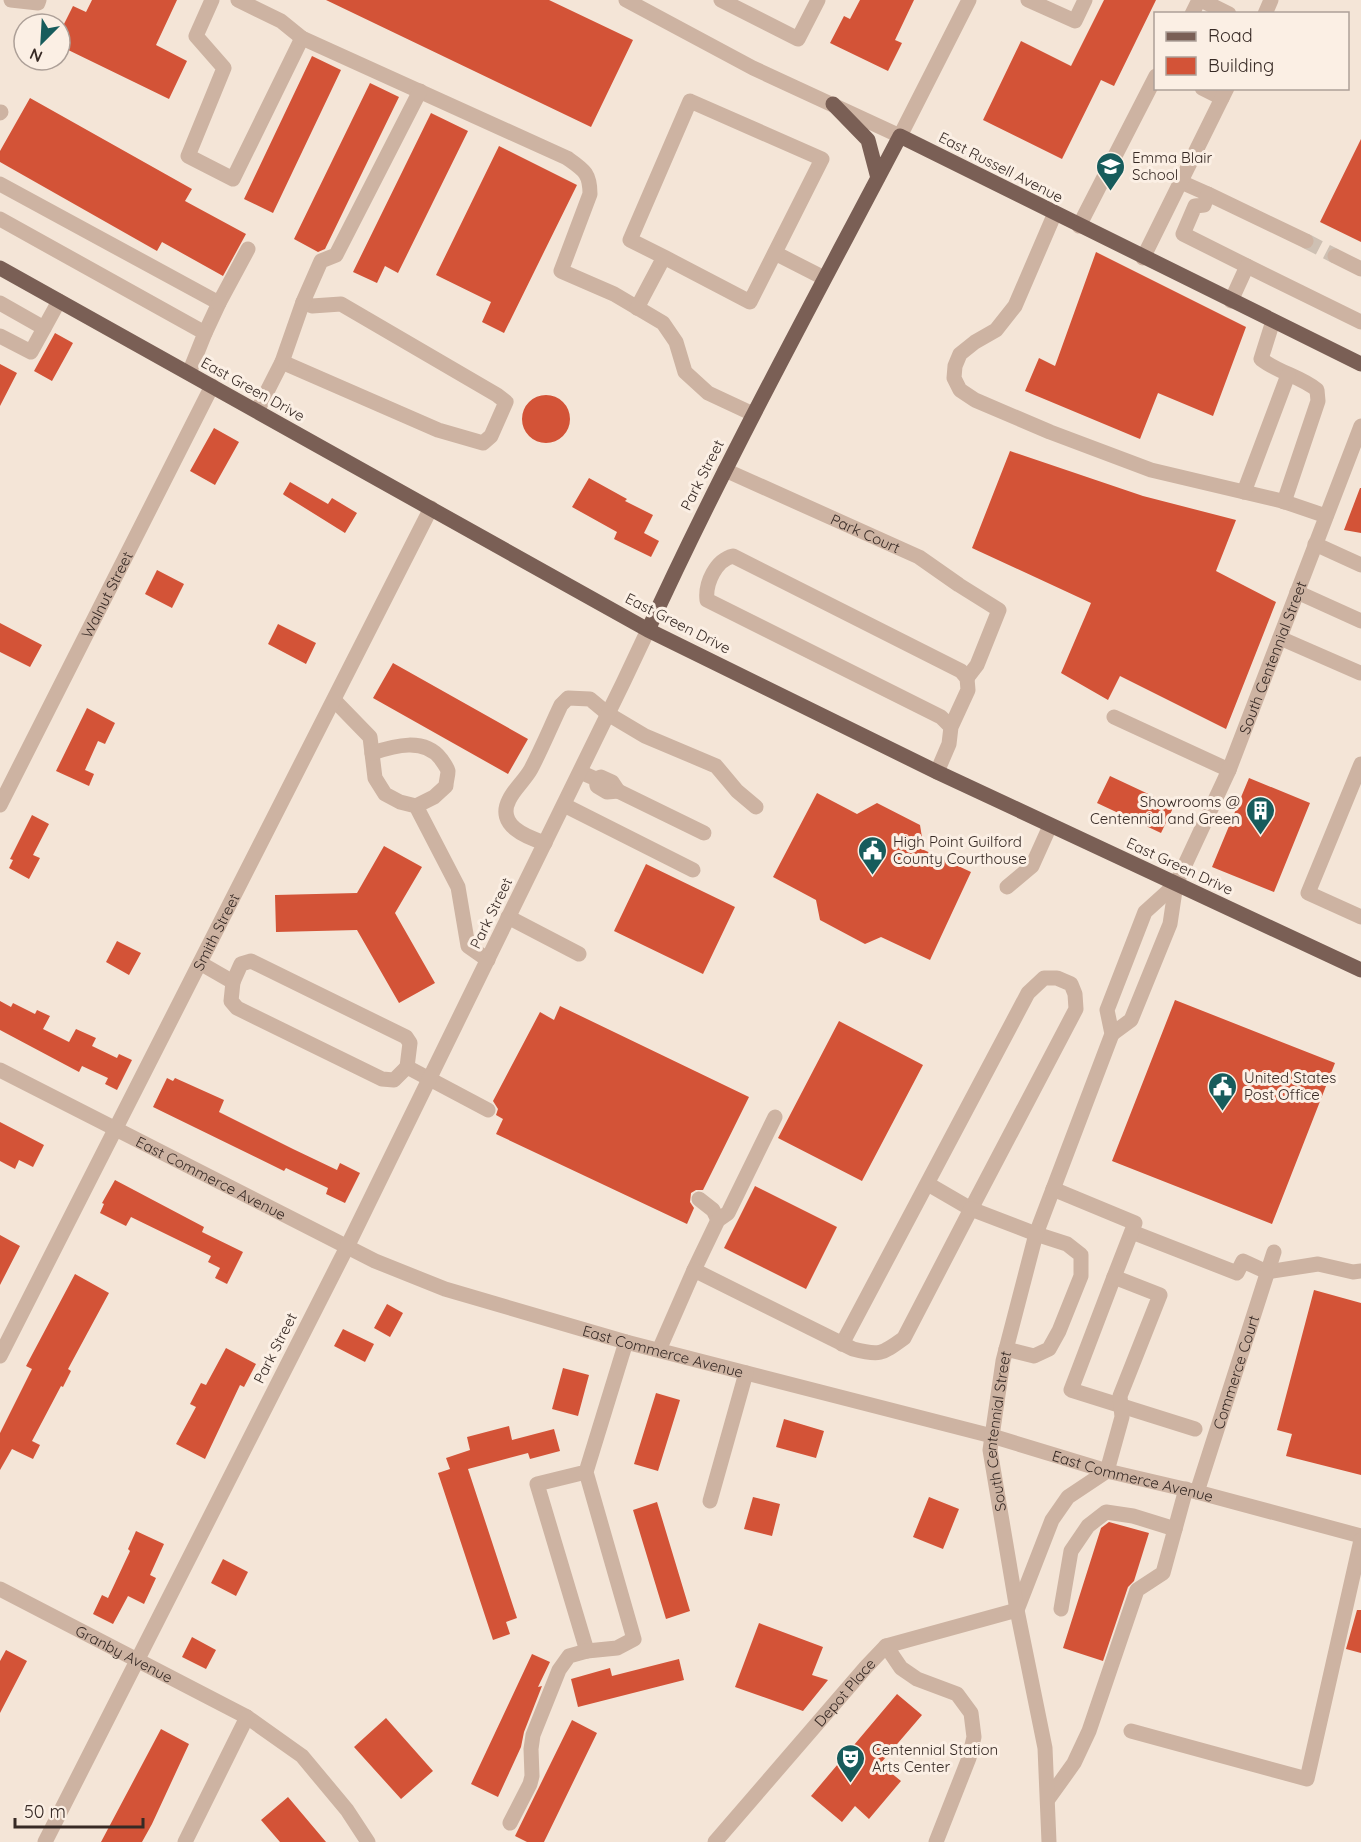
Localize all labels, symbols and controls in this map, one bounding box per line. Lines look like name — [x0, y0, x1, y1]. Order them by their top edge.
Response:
north arrow — [12, 12, 72, 72]
legend — [1154, 12, 1349, 90]
text: Road — [1208, 24, 1253, 47]
text: N — [26, 44, 45, 67]
text: Building — [1208, 54, 1274, 77]
street label: East Russell Avenue — [936, 127, 1066, 207]
place label: Emma Blair School — [1132, 148, 1213, 184]
school or university icon: Emma Blair School — [1095, 150, 1127, 192]
street label: East Green Drive — [198, 353, 308, 425]
street label: Park Street — [676, 436, 728, 514]
street label: Park Court — [828, 509, 903, 557]
street label: Walnut Street — [77, 548, 136, 641]
street label: South Centennial Street — [1234, 578, 1310, 737]
street label: East Green Drive — [622, 588, 734, 658]
place label: Showrooms @ Centennial and Green — [1090, 792, 1240, 828]
building icon: Showrooms @ Centennial and Green — [1245, 794, 1277, 836]
place label: High Point Guilford County Courthouse — [893, 832, 1027, 868]
street label: East Green Drive — [1124, 833, 1236, 899]
public building icon: High Point Guilford County Courthouse — [856, 834, 888, 876]
street label: Park Street — [466, 874, 516, 952]
street label: Smith Street — [188, 890, 243, 973]
place label: United States Post Office — [1244, 1068, 1336, 1104]
public building icon: United States Post Office — [1207, 1070, 1239, 1112]
street label: East Commerce Avenue — [133, 1131, 289, 1224]
street label: Park Street — [249, 1309, 301, 1387]
street label: Commerce Court — [1208, 1313, 1263, 1431]
street label: East Commerce Avenue — [580, 1320, 746, 1381]
street label: South Centennial Street — [981, 1349, 1015, 1513]
street label: East Commerce Avenue — [1050, 1445, 1215, 1505]
street label: Granby Avenue — [72, 1620, 176, 1686]
street label: Depot Place — [810, 1654, 879, 1730]
place label: Centennial Station Arts Center — [872, 1740, 998, 1776]
theatre icon: Centennial Station Arts Center — [835, 1742, 867, 1784]
scale bar — [15, 1791, 142, 1829]
text: 50 m — [24, 1800, 66, 1823]

